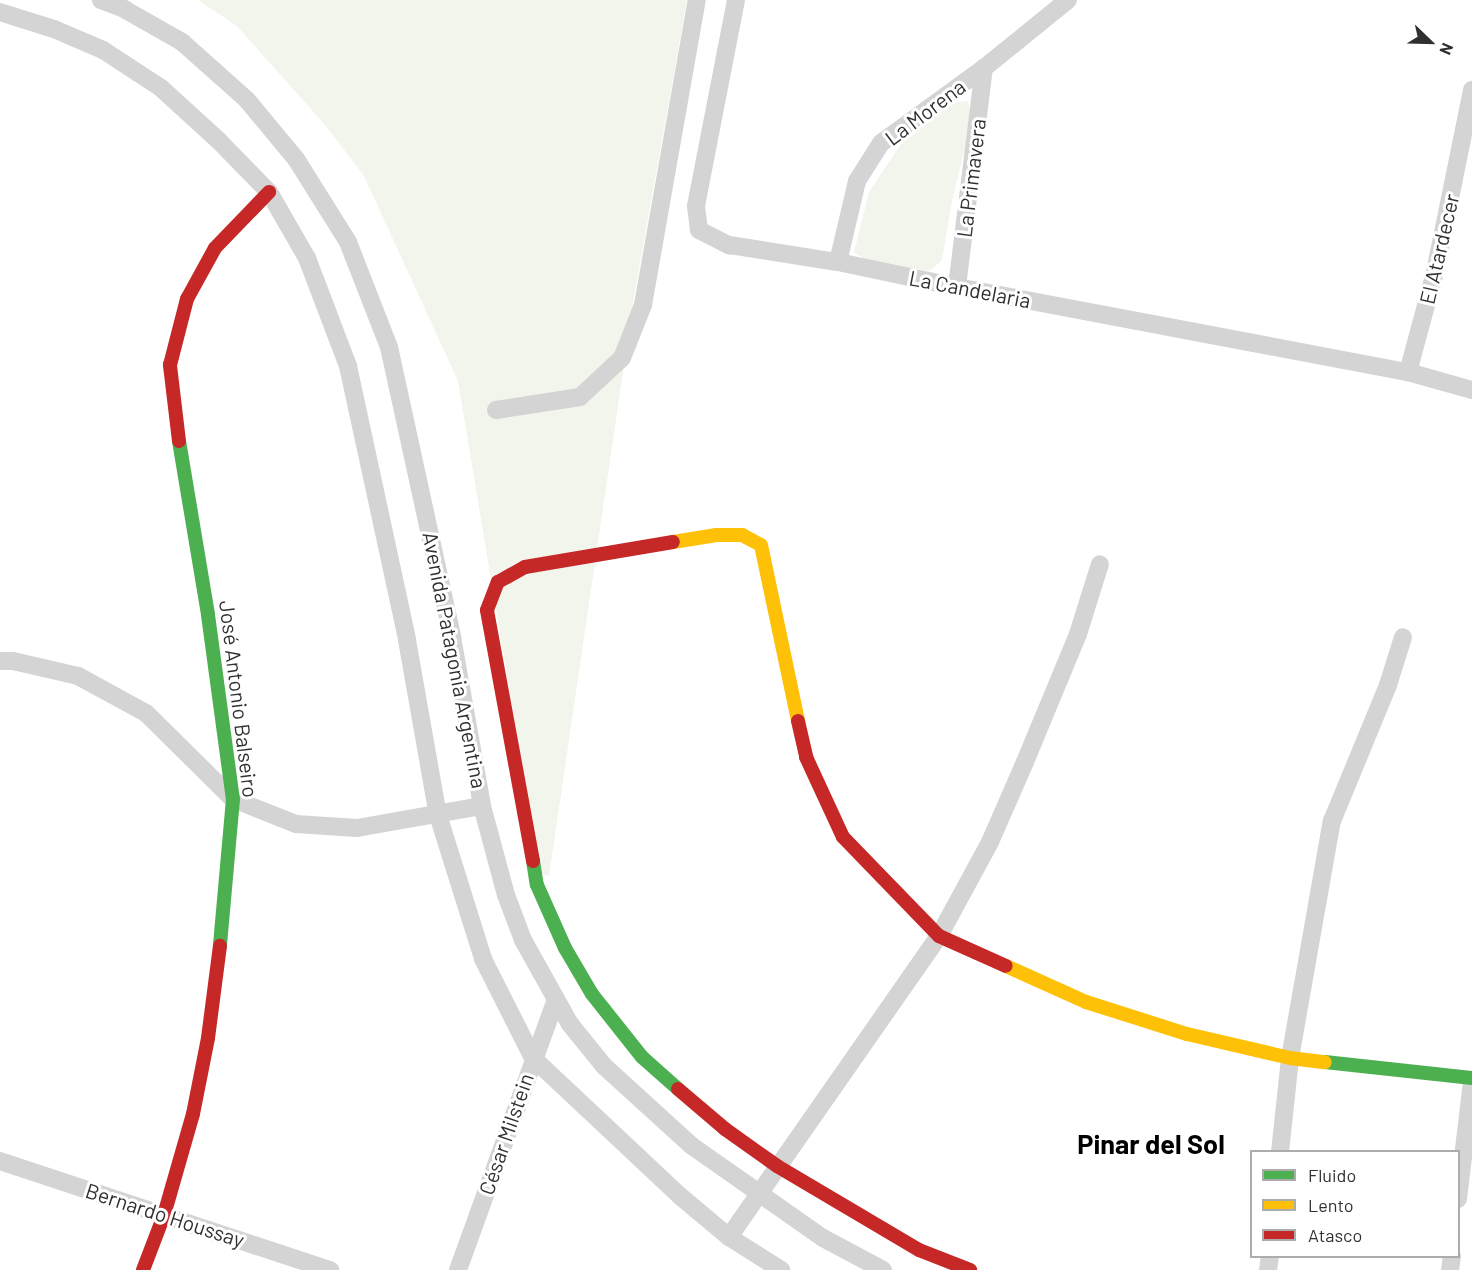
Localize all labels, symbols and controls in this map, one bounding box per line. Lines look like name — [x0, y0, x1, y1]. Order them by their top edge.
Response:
north arrow — [1400, 12, 1460, 72]
text: N — [1436, 41, 1458, 58]
street label: La Morena — [880, 74, 970, 150]
street label: La Primavera — [951, 117, 991, 239]
street label: El Atardecer — [1414, 191, 1464, 307]
street label: La Candelaria — [907, 265, 1033, 313]
street label: Avenida Patagonia Argentina — [418, 530, 492, 790]
street label: José Antonio Balseiro — [214, 599, 264, 799]
street label: César Milstein — [473, 1070, 539, 1198]
district label: Pinar del Sol — [1077, 1128, 1225, 1160]
legend — [1250, 1150, 1460, 1258]
text: Fluido — [1308, 1164, 1356, 1186]
street label: Bernardo Houssay — [82, 1177, 248, 1253]
text: Lento — [1308, 1194, 1354, 1216]
text: Atasco — [1308, 1224, 1362, 1246]

